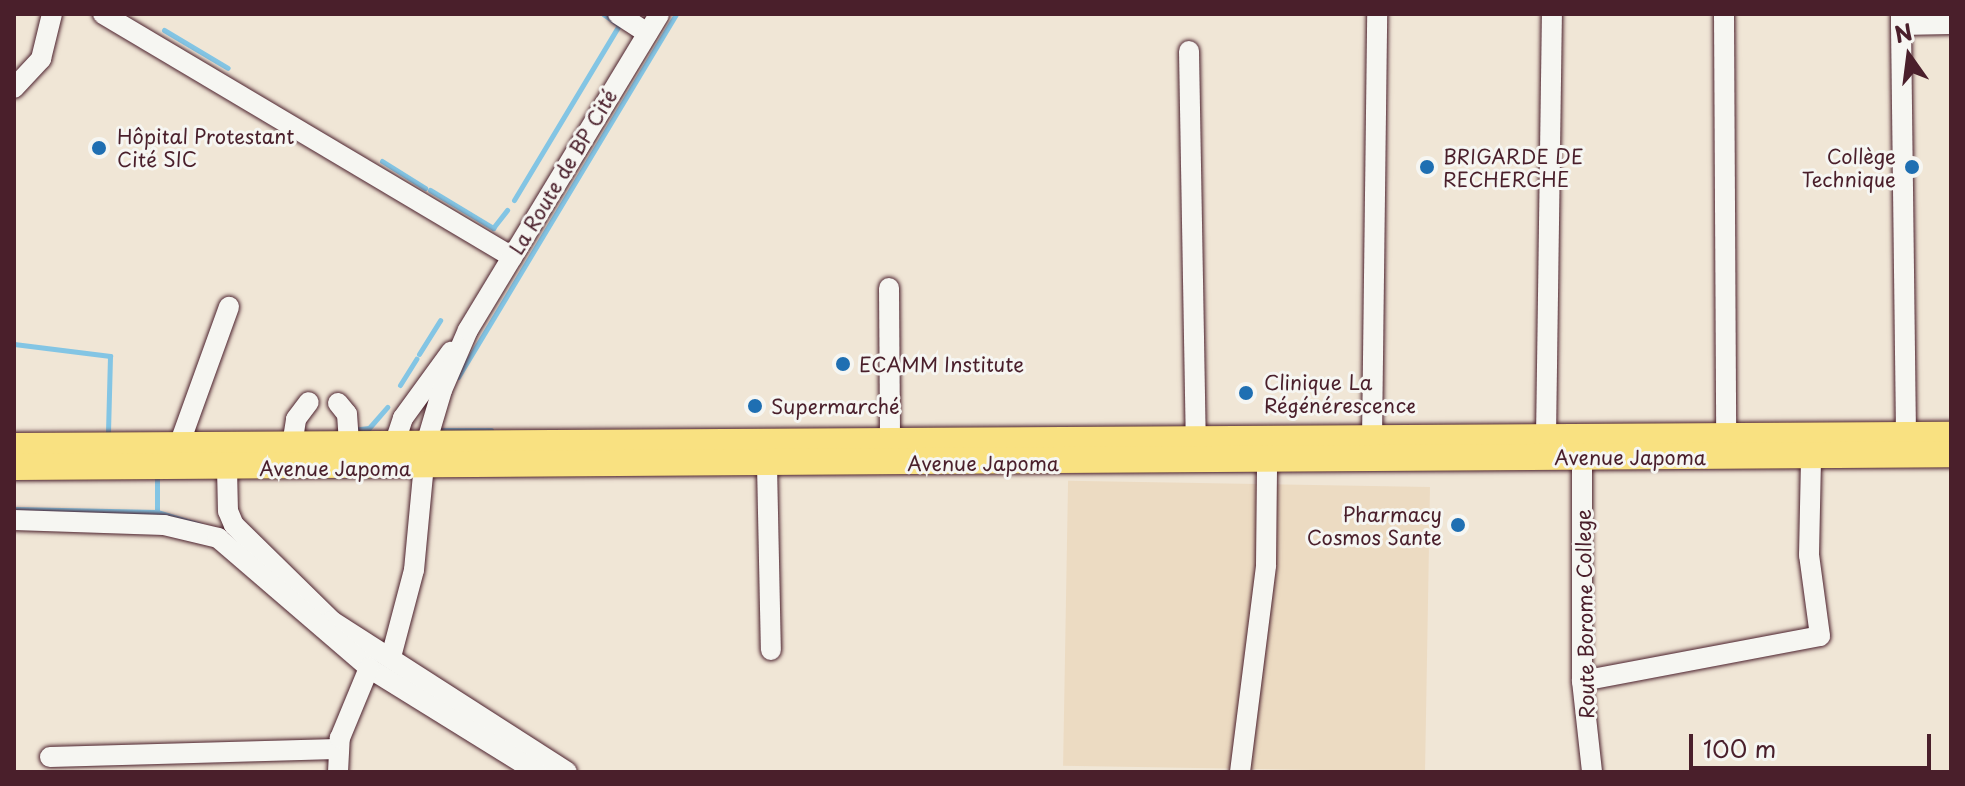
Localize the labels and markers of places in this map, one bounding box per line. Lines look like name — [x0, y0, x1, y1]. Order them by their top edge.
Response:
place label: Hôpital Protestant Cité SIC — [117, 124, 296, 171]
marker: Hôpital Protestant Cité SIC — [88, 137, 110, 159]
place label: BRIGARDE DE RECHERCHE — [1443, 144, 1584, 191]
place label: Collège Technique — [1802, 144, 1896, 191]
marker: BRIGARDE DE RECHERCHE — [1418, 158, 1436, 176]
marker: Collège Technique — [1903, 158, 1921, 176]
place label: ECAMM Institute — [859, 352, 1026, 376]
marker: ECAMM Institute — [834, 355, 852, 373]
place label: Clinique La Régénérescence — [1264, 370, 1416, 417]
marker: Clinique La Régénérescence — [1235, 382, 1257, 404]
place label: Supermarché — [771, 394, 900, 418]
marker: Supermarché — [746, 397, 764, 415]
place label: Pharmacy Cosmos Sante — [1307, 502, 1442, 549]
marker: Pharmacy Cosmos Sante — [1449, 516, 1467, 534]

